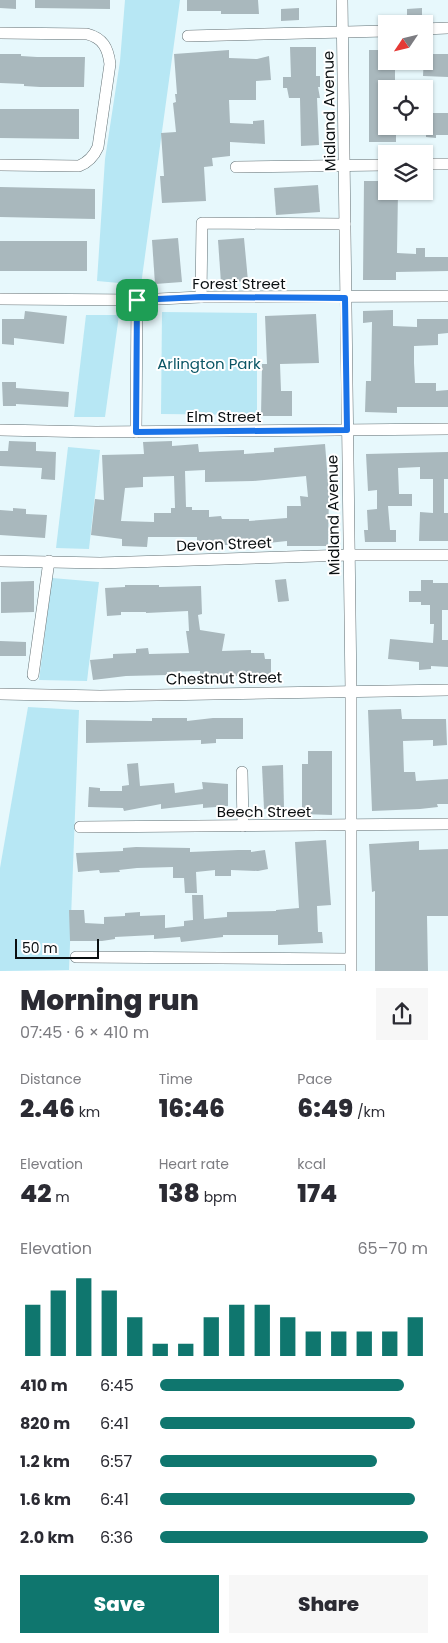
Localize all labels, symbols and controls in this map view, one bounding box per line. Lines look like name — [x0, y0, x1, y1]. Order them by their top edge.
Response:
north arrow — [378, 15, 432, 70]
map controls — [378, 15, 433, 200]
street label: Midland Avenue — [317, 50, 341, 172]
button: locate — [378, 80, 433, 135]
button: layers — [378, 145, 433, 200]
street label: Forest Street — [192, 273, 286, 294]
pin — [116, 279, 158, 321]
icon: arrive — [123, 286, 151, 314]
park label: Arlington Park — [157, 353, 261, 374]
street label: Elm Street — [187, 406, 261, 427]
street label: Midland Avenue — [321, 454, 345, 576]
street label: Devon Street — [176, 532, 272, 556]
street label: Chestnut Street — [166, 666, 282, 690]
street label: Beech Street — [217, 801, 311, 822]
scale bar — [15, 936, 99, 959]
text: 50 m — [22, 938, 58, 958]
text: Morning run — [20, 981, 199, 1020]
button: share — [376, 988, 428, 1040]
text: 07:45 · 6 × 410 m — [20, 1021, 149, 1044]
text: Distance — [20, 1069, 81, 1089]
text: Time — [159, 1069, 193, 1089]
text: Pace — [297, 1069, 332, 1089]
text: 2.46 — [20, 1091, 75, 1126]
text: 16:46 — [159, 1091, 225, 1126]
text: 6:49 — [297, 1091, 353, 1126]
text: km — [75, 1102, 100, 1122]
text: /km — [353, 1102, 385, 1122]
text: Elevation — [20, 1154, 83, 1174]
text: Heart rate — [159, 1154, 229, 1174]
text: kcal — [297, 1154, 326, 1174]
text: 42 — [20, 1176, 52, 1211]
text: 138 — [159, 1176, 200, 1211]
text: 174 — [297, 1176, 337, 1211]
text: m — [52, 1187, 70, 1207]
text: bpm — [200, 1187, 237, 1207]
text: Elevation — [20, 1237, 92, 1260]
text: 65–70 m — [357, 1237, 428, 1260]
text: 410 m — [20, 1374, 68, 1397]
text: 6:45 — [100, 1374, 134, 1397]
text: 820 m — [20, 1412, 70, 1435]
text: 6:41 — [100, 1412, 129, 1435]
text: 1.2 km — [20, 1450, 70, 1473]
text: 6:57 — [100, 1450, 132, 1473]
text: 1.6 km — [20, 1488, 71, 1511]
text: 6:41 — [100, 1488, 129, 1511]
text: 2.0 km — [20, 1526, 74, 1549]
text: 6:36 — [100, 1526, 133, 1549]
button: Save — [20, 1575, 219, 1633]
button: Share — [229, 1575, 428, 1633]

